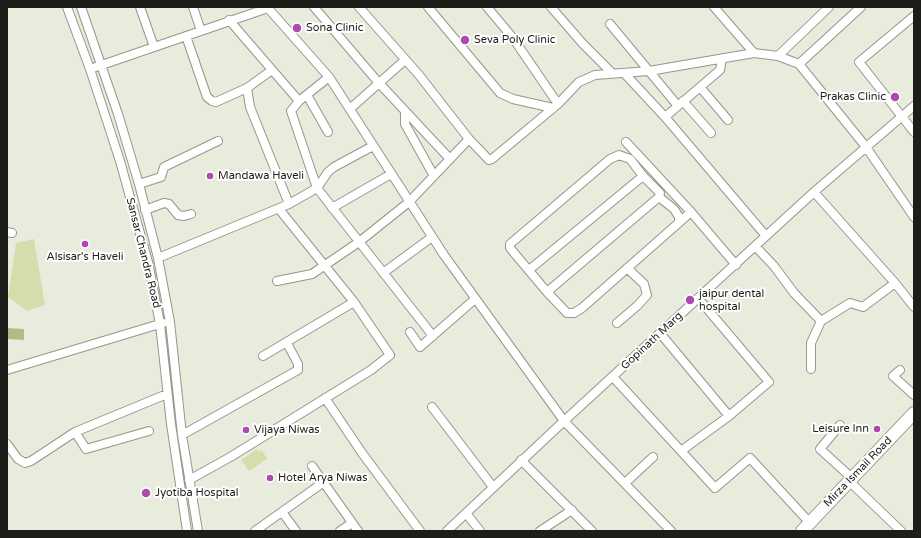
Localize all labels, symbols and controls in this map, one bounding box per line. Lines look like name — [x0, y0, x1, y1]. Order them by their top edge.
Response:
place label: Sona Clinic — [306, 21, 364, 35]
marker: Sona Clinic — [291, 22, 303, 34]
place label: Seva Poly Clinic — [474, 33, 556, 47]
marker: Seva Poly Clinic — [459, 34, 471, 46]
place label: Prakas Clinic — [820, 90, 886, 104]
marker: Prakas Clinic — [889, 91, 901, 103]
place label: Mandawa Haveli — [218, 169, 304, 183]
marker: Mandawa Haveli — [205, 171, 215, 181]
street label: Sansar Chandra Road — [123, 196, 163, 310]
marker: Alsisar's Haveli — [80, 239, 90, 249]
place label: Alsisar's Haveli — [47, 250, 123, 264]
place label: jaipur dental hospital — [699, 287, 764, 313]
marker: jaipur dental hospital — [684, 294, 696, 306]
street label: Gopinath Marg — [619, 309, 685, 373]
place label: Leisure Inn — [812, 422, 869, 436]
place label: Vijaya Niwas — [254, 423, 320, 437]
marker: Leisure Inn — [872, 424, 882, 434]
marker: Vijaya Niwas — [241, 425, 251, 435]
street label: Mirza Ismail Road — [821, 434, 895, 510]
place label: Hotel Arya Niwas — [278, 471, 368, 485]
marker: Hotel Arya Niwas — [265, 473, 275, 483]
place label: Jyotiba Hospital — [155, 486, 238, 500]
marker: Jyotiba Hospital — [140, 487, 152, 499]

